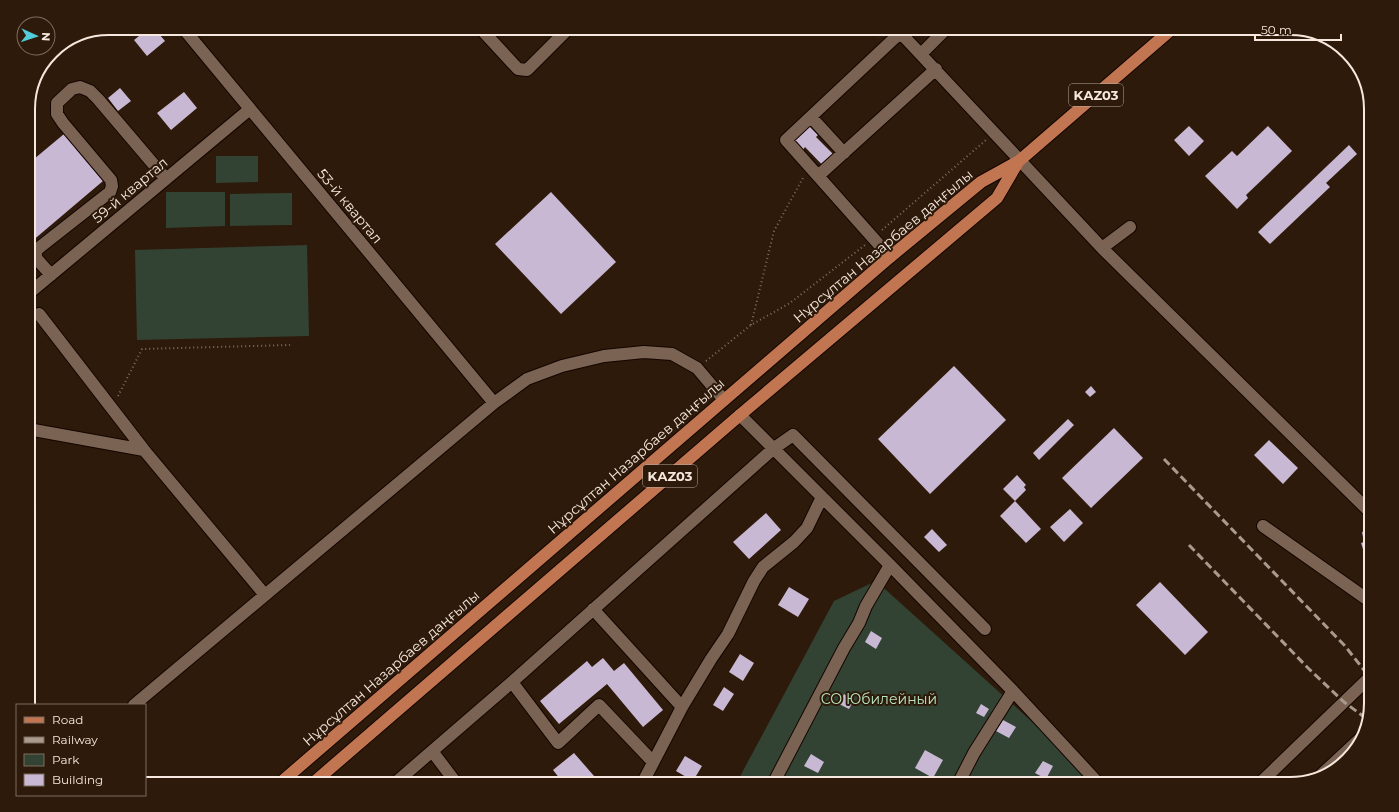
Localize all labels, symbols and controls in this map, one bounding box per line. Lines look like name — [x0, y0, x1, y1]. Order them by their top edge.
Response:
north arrow — [16, 16, 56, 56]
scale bar — [1255, 16, 1341, 42]
text: 50 m — [1261, 22, 1292, 37]
text: N — [39, 32, 53, 41]
road number: KАZ03 — [1069, 84, 1123, 106]
street label: 59-й квартал — [89, 153, 171, 227]
street label: 53-й квартал — [313, 165, 387, 247]
street label: Нұрсұлтан Назарбаев даңғылы — [790, 166, 976, 326]
street label: Нұрсұлтан Назарбаев даңғылы — [544, 374, 728, 538]
road number: KАZ03 — [643, 465, 697, 487]
street label: Нұрсұлтан Назарбаев даңғылы — [299, 586, 483, 750]
park label: СО Юбилейный — [821, 690, 937, 708]
legend — [16, 704, 146, 796]
text: Road — [52, 712, 83, 727]
text: Railway — [52, 732, 98, 747]
text: Park — [52, 752, 80, 767]
text: Building — [52, 772, 103, 787]

